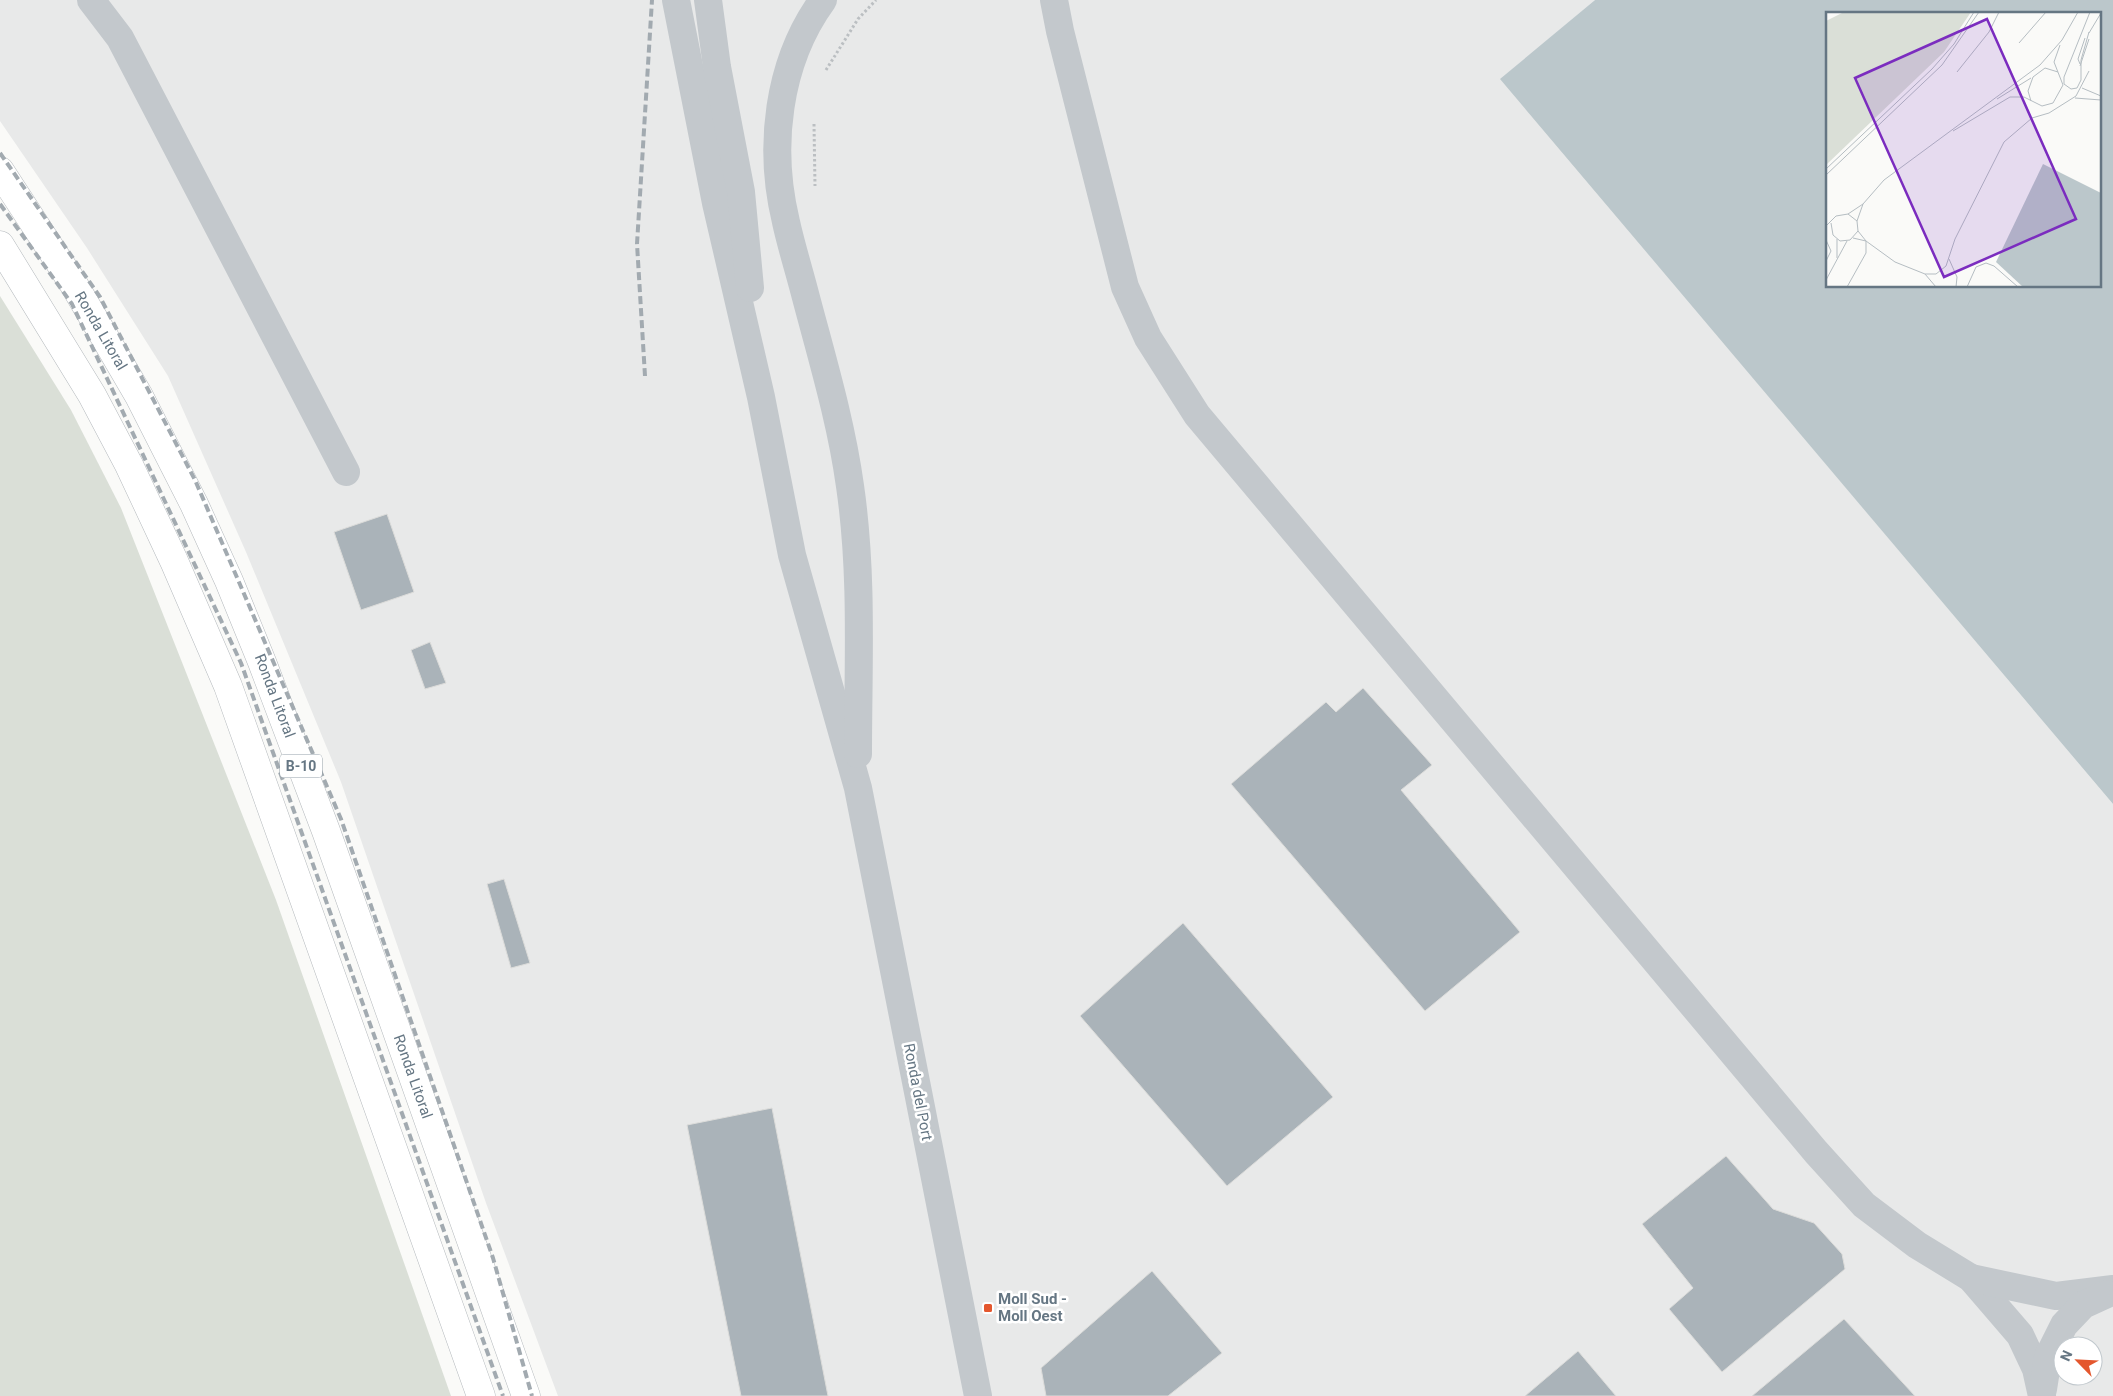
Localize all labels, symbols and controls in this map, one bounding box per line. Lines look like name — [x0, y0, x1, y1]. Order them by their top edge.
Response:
inset map — [1826, 12, 2100, 288]
street label: Ronda Litoral — [71, 288, 131, 373]
street label: Ronda Litoral — [251, 651, 299, 740]
road number: B-10 — [280, 754, 322, 778]
street label: Ronda Litoral — [390, 1032, 436, 1121]
street label: Ronda del Port — [900, 1042, 936, 1142]
place label: Moll Sud - Moll Oest — [998, 1290, 1067, 1325]
marker: Moll Sud - Moll Oest — [982, 1302, 994, 1314]
north arrow — [2053, 1336, 2103, 1386]
text: N — [2057, 1348, 2075, 1363]

